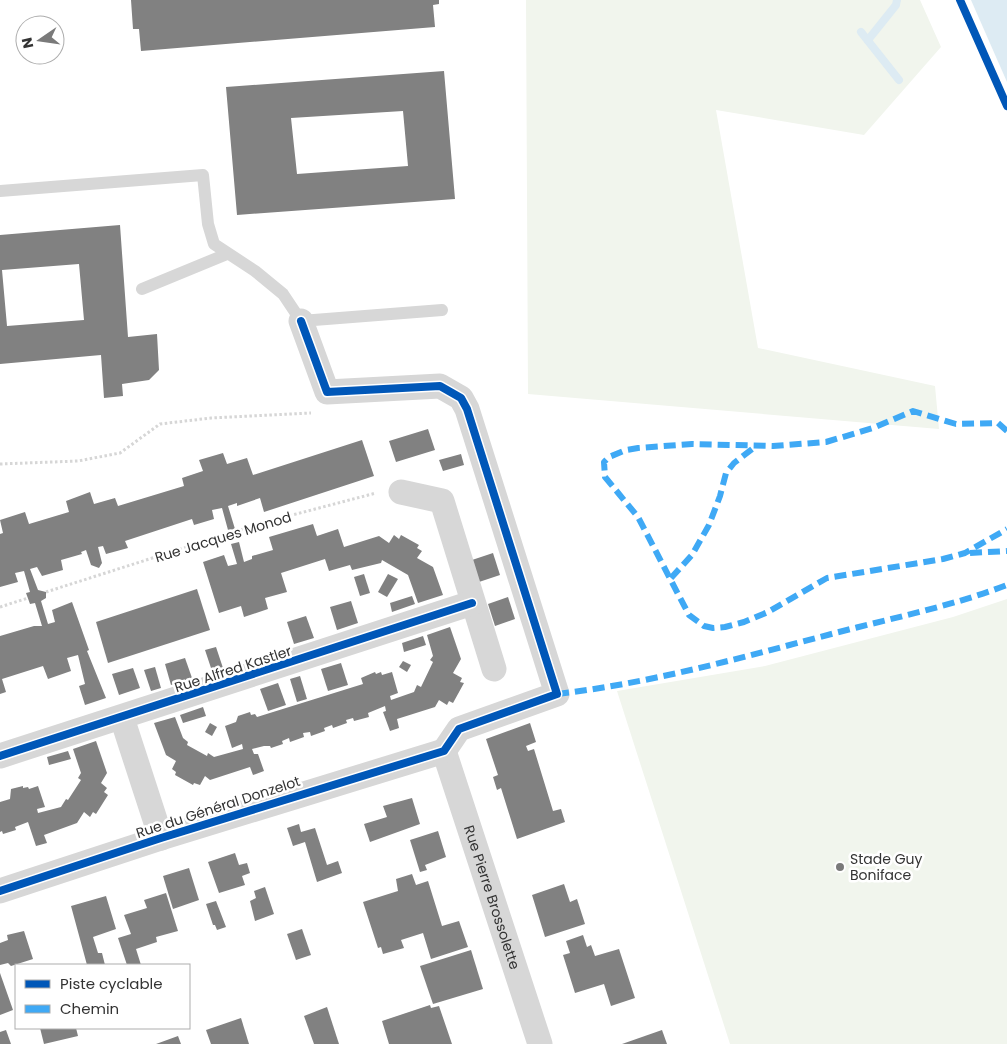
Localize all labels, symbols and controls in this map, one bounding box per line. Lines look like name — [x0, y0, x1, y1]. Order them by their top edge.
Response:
north arrow — [15, 15, 65, 65]
text: N — [16, 36, 38, 50]
street label: Rue Jacques Monod — [152, 507, 294, 567]
street label: Rue Alfred Kastler — [172, 641, 294, 697]
street label: Rue du Général Donzelot — [133, 771, 303, 843]
street label: Rue Pierre Brossolette — [459, 823, 525, 972]
place label: Stade Guy Boniface — [850, 849, 923, 885]
marker: Stade Guy Boniface — [834, 861, 846, 873]
legend — [15, 964, 190, 1029]
text: Piste cyclable — [60, 973, 163, 994]
text: Chemin — [60, 998, 119, 1019]

